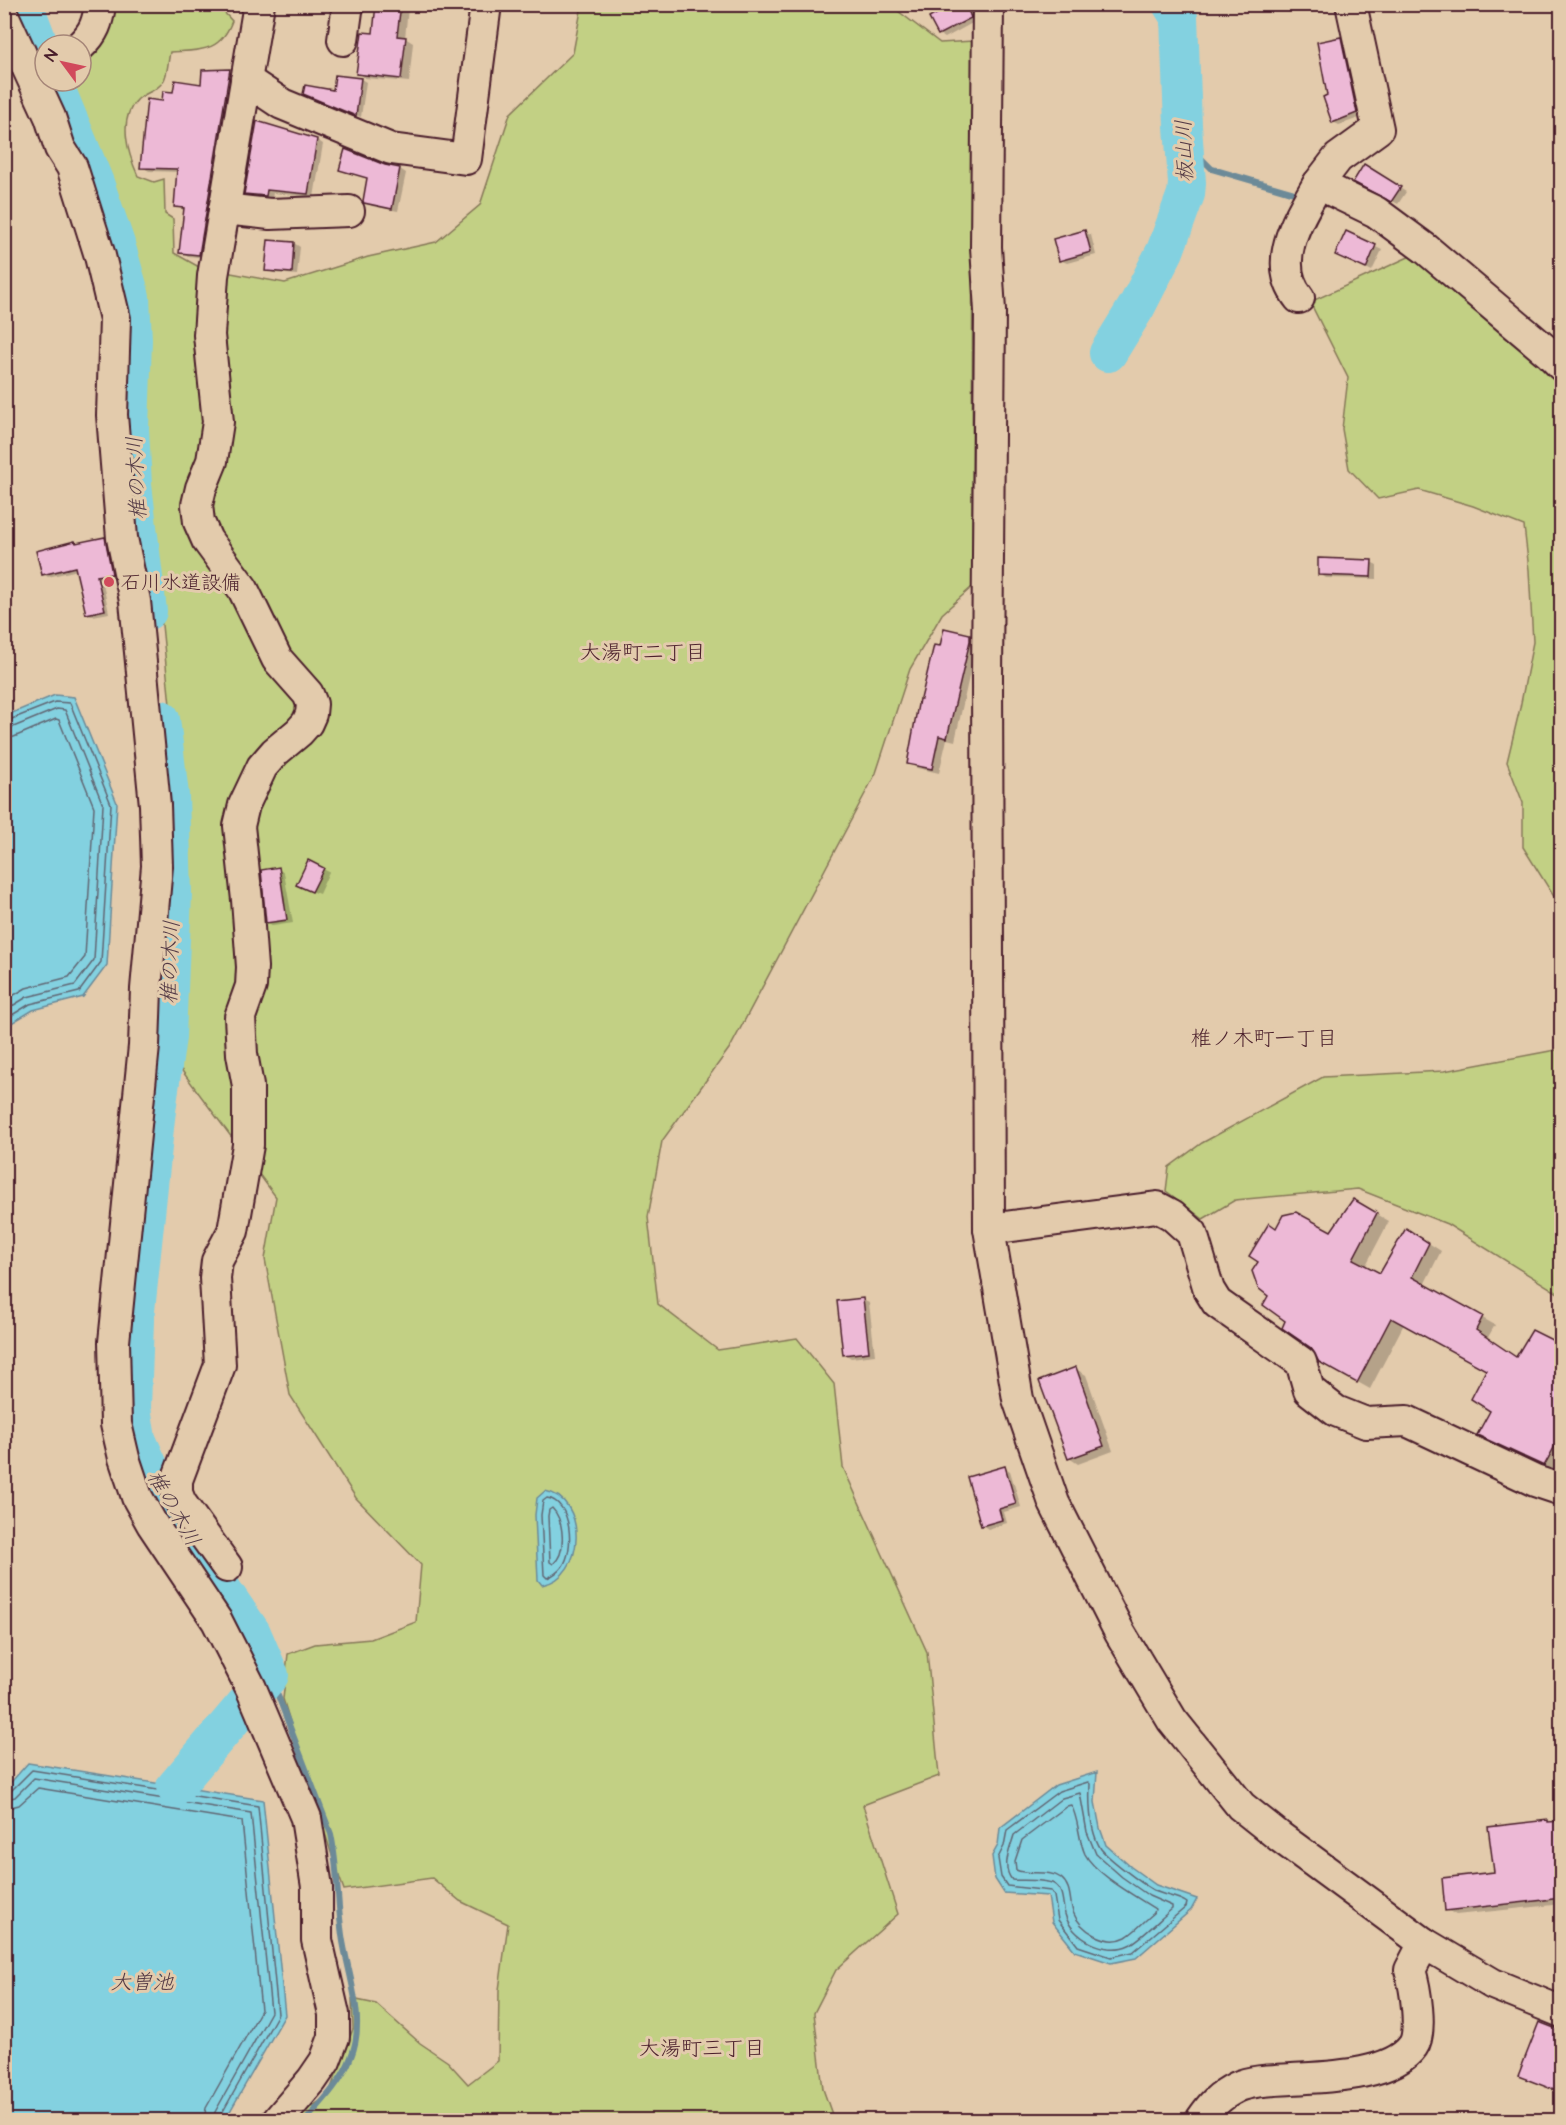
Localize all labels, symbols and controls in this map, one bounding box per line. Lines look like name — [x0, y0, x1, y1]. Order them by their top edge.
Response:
north arrow — [33, 33, 93, 93]
text: N — [39, 45, 63, 66]
water label: 板山川 — [1169, 119, 1200, 183]
water label: 椎の木川 — [120, 435, 153, 521]
place label: 石川水道設備 — [121, 569, 241, 597]
marker: 石川水道設備 — [102, 575, 116, 589]
district label: 大湯町二丁目 — [580, 638, 706, 667]
water label: 椎の木川 — [155, 920, 186, 1004]
district label: 椎ノ木町一丁目 — [1191, 1024, 1338, 1053]
water label: 椎の木川 — [140, 1465, 207, 1552]
water label: 大曽池 — [111, 1968, 174, 1997]
district label: 大湯町三丁目 — [639, 2034, 765, 2063]

